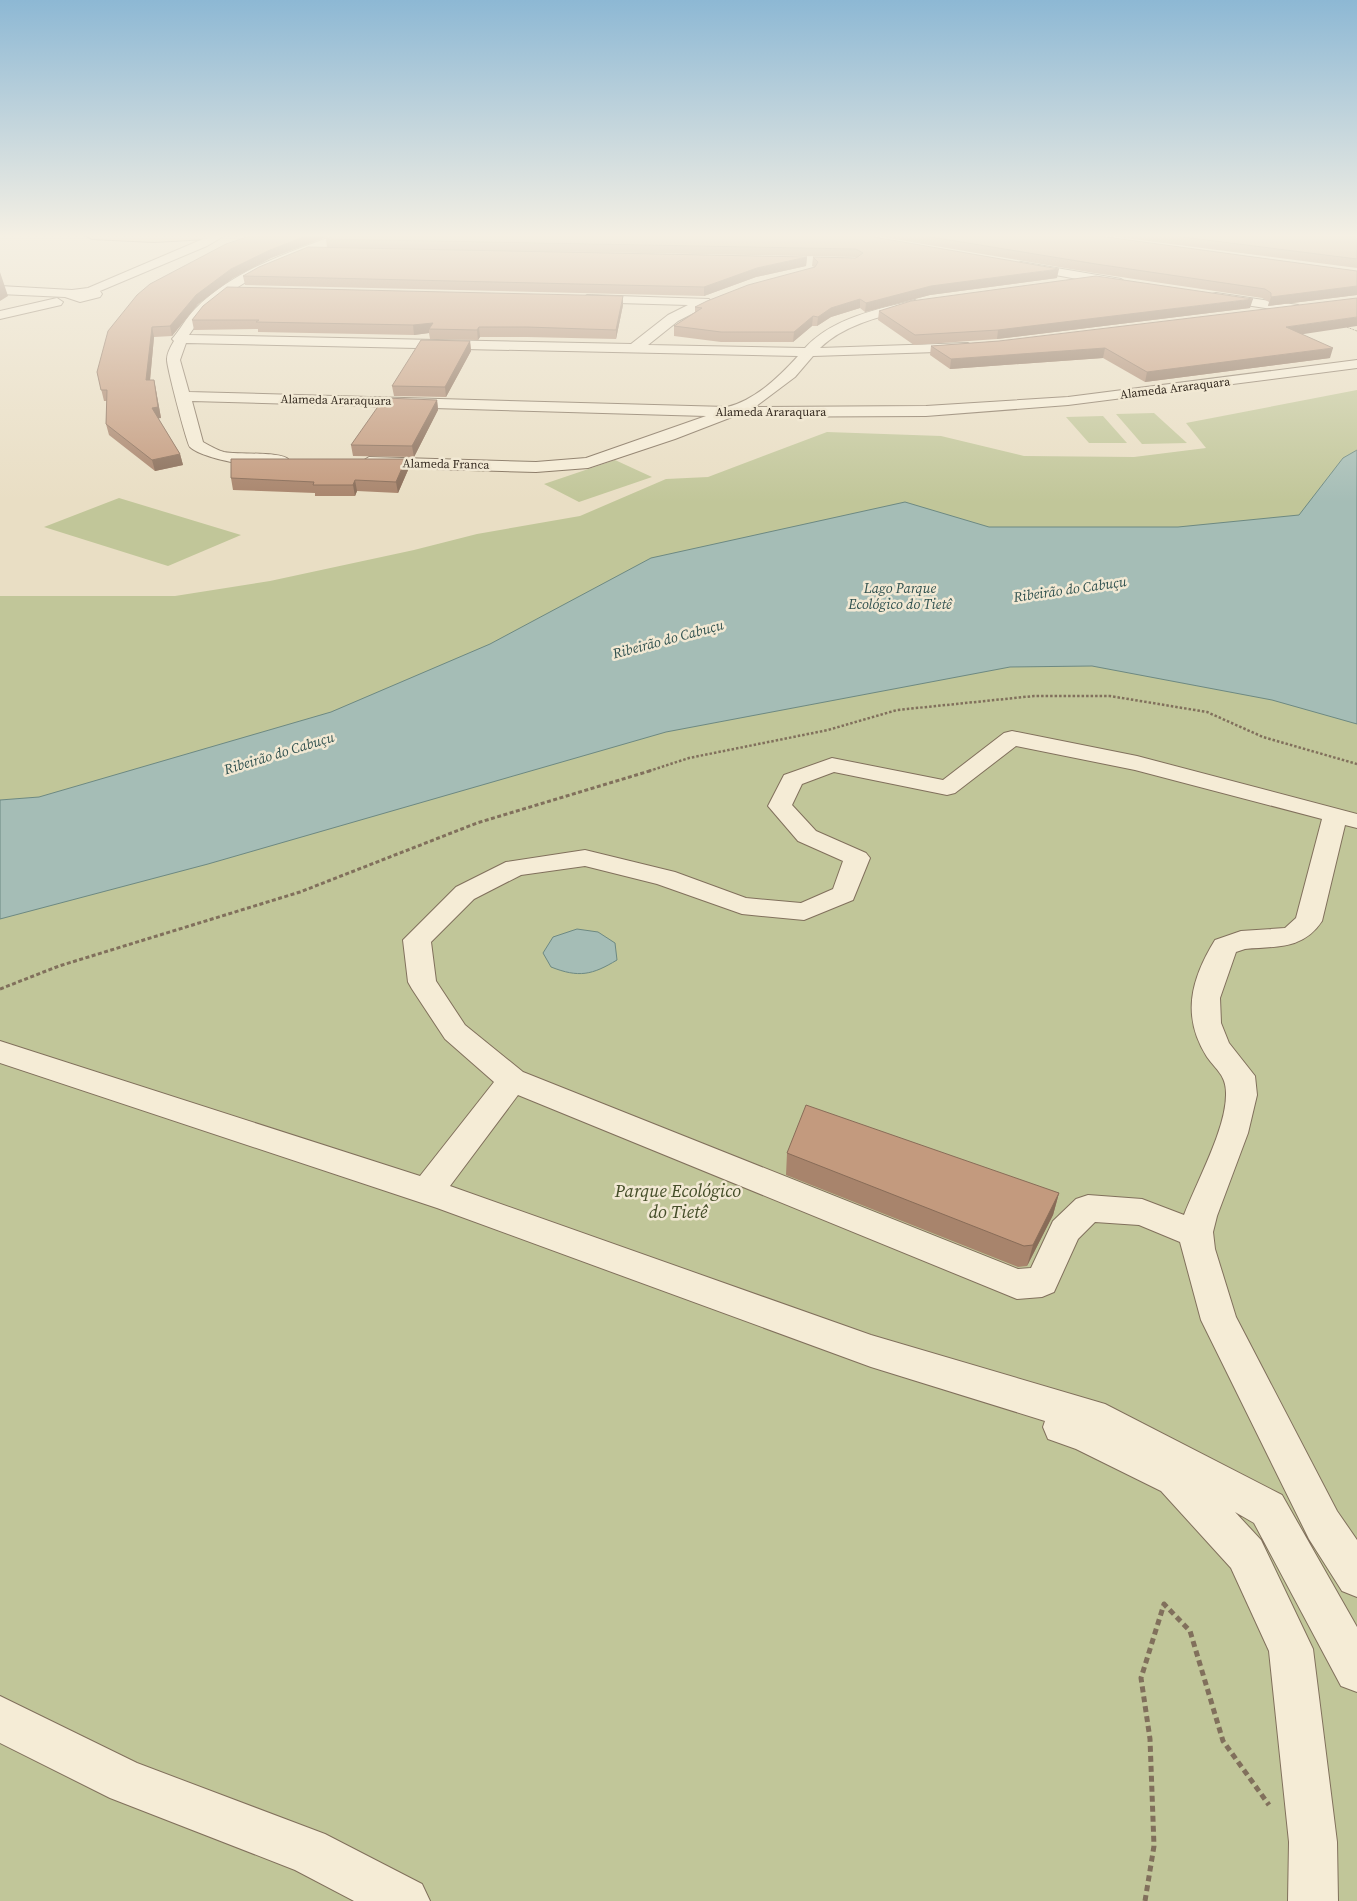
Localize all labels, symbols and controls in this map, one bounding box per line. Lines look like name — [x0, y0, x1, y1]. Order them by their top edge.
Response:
street label: Alameda Araraquara — [1119, 373, 1232, 403]
street label: Alameda Araraquara — [280, 391, 392, 409]
street label: Alameda Araraquara — [716, 404, 827, 420]
street label: Alameda Franca — [402, 455, 490, 473]
water label: Ribeirão do Cabuçu — [1011, 571, 1128, 607]
water label: Lago Parque Ecológico do Tietê — [847, 578, 953, 614]
water label: Ribeirão do Cabuçu — [609, 615, 726, 664]
water label: Ribeirão do Cabuçu — [221, 727, 337, 780]
park label: Parque Ecológico do Tietê — [614, 1178, 741, 1224]

